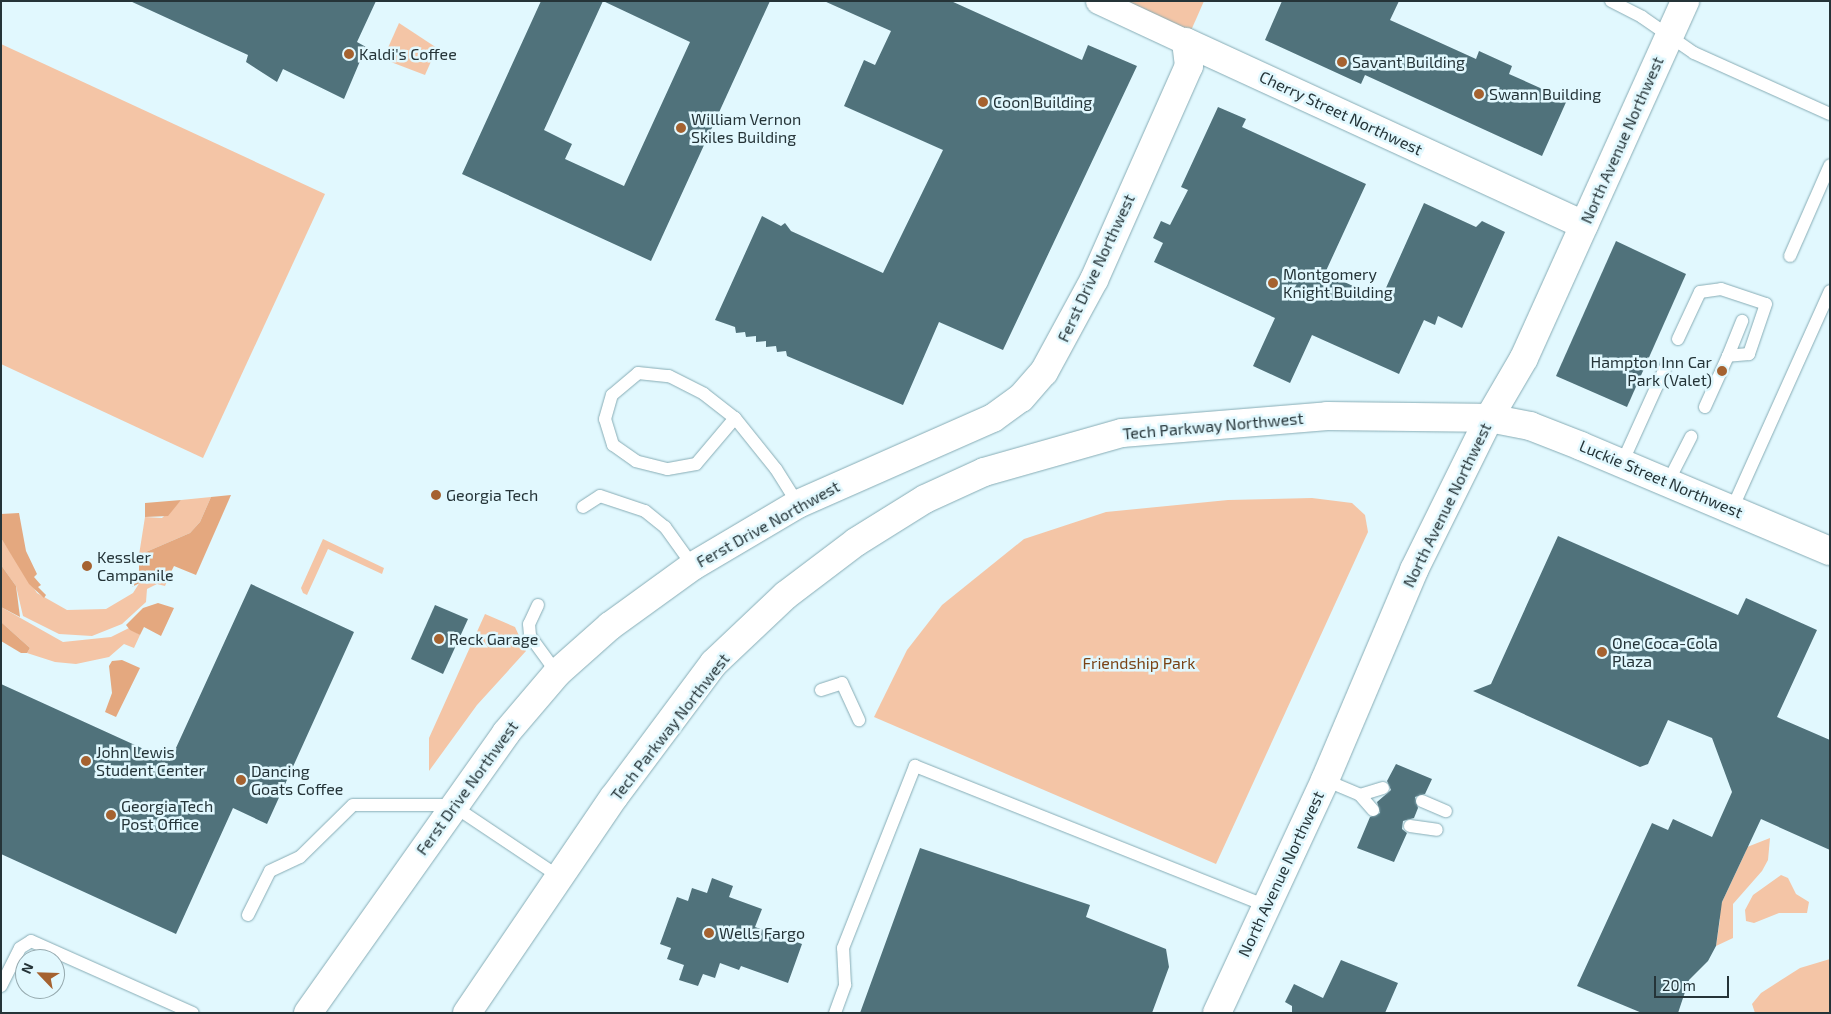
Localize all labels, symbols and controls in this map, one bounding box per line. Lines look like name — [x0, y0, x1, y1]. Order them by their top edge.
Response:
place label: Kaldi's Coffee — [359, 44, 457, 64]
marker: Kaldi's Coffee — [343, 48, 355, 60]
place label: Savant Building — [1352, 52, 1465, 72]
street label: North Avenue Northwest — [1576, 53, 1668, 227]
marker: Savant Building — [1336, 56, 1348, 68]
street label: Cherry Street Northwest — [1256, 67, 1426, 159]
place label: Swann Building — [1489, 84, 1601, 104]
marker: Swann Building — [1473, 88, 1485, 100]
place label: Coon Building — [993, 92, 1092, 112]
marker: Coon Building — [977, 96, 989, 108]
place label: William Vernon Skiles Building — [691, 109, 802, 147]
marker: William Vernon Skiles Building — [675, 122, 687, 134]
street label: Ferst Drive Northwest — [1053, 191, 1139, 345]
place label: Montgomery Knight Building — [1283, 264, 1393, 302]
marker: Montgomery Knight Building — [1267, 277, 1279, 289]
place label: Hampton Inn Car Park (Valet) — [1591, 352, 1712, 390]
marker: Hampton Inn Car Park (Valet) — [1716, 365, 1728, 377]
street label: Tech Parkway Northwest — [1122, 409, 1304, 443]
street label: North Avenue Northwest — [1399, 419, 1495, 591]
street label: Luckie Street Northwest — [1576, 436, 1746, 522]
street label: Ferst Drive Northwest — [693, 477, 843, 571]
place label: Georgia Tech — [446, 485, 539, 505]
marker: Georgia Tech — [430, 489, 442, 501]
place label: Kessler Campanile — [97, 547, 174, 585]
marker: Kessler Campanile — [81, 560, 93, 572]
place label: Reck Garage — [449, 629, 538, 649]
marker: Reck Garage — [433, 633, 445, 645]
place label: One Coca-Cola Plaza — [1612, 633, 1718, 671]
marker: One Coca-Cola Plaza — [1596, 646, 1608, 658]
street label: Tech Parkway Northwest — [607, 650, 733, 804]
park label: Friendship Park — [1083, 653, 1195, 673]
street label: Ferst Drive Northwest — [412, 717, 522, 859]
place label: John Lewis Student Center — [96, 742, 205, 780]
marker: John Lewis Student Center — [80, 755, 92, 767]
place label: Dancing Goats Coffee — [251, 761, 343, 799]
marker: Dancing Goats Coffee — [235, 774, 247, 786]
street label: North Avenue Northwest — [1234, 788, 1328, 960]
place label: Georgia Tech Post Office — [121, 796, 214, 834]
marker: Georgia Tech Post Office — [105, 809, 117, 821]
place label: Wells Fargo — [719, 923, 805, 943]
marker: Wells Fargo — [703, 927, 715, 939]
north arrow — [15, 949, 65, 999]
text: N — [17, 960, 37, 976]
scale bar — [1656, 966, 1731, 998]
text: 20 m — [1662, 976, 1696, 994]

